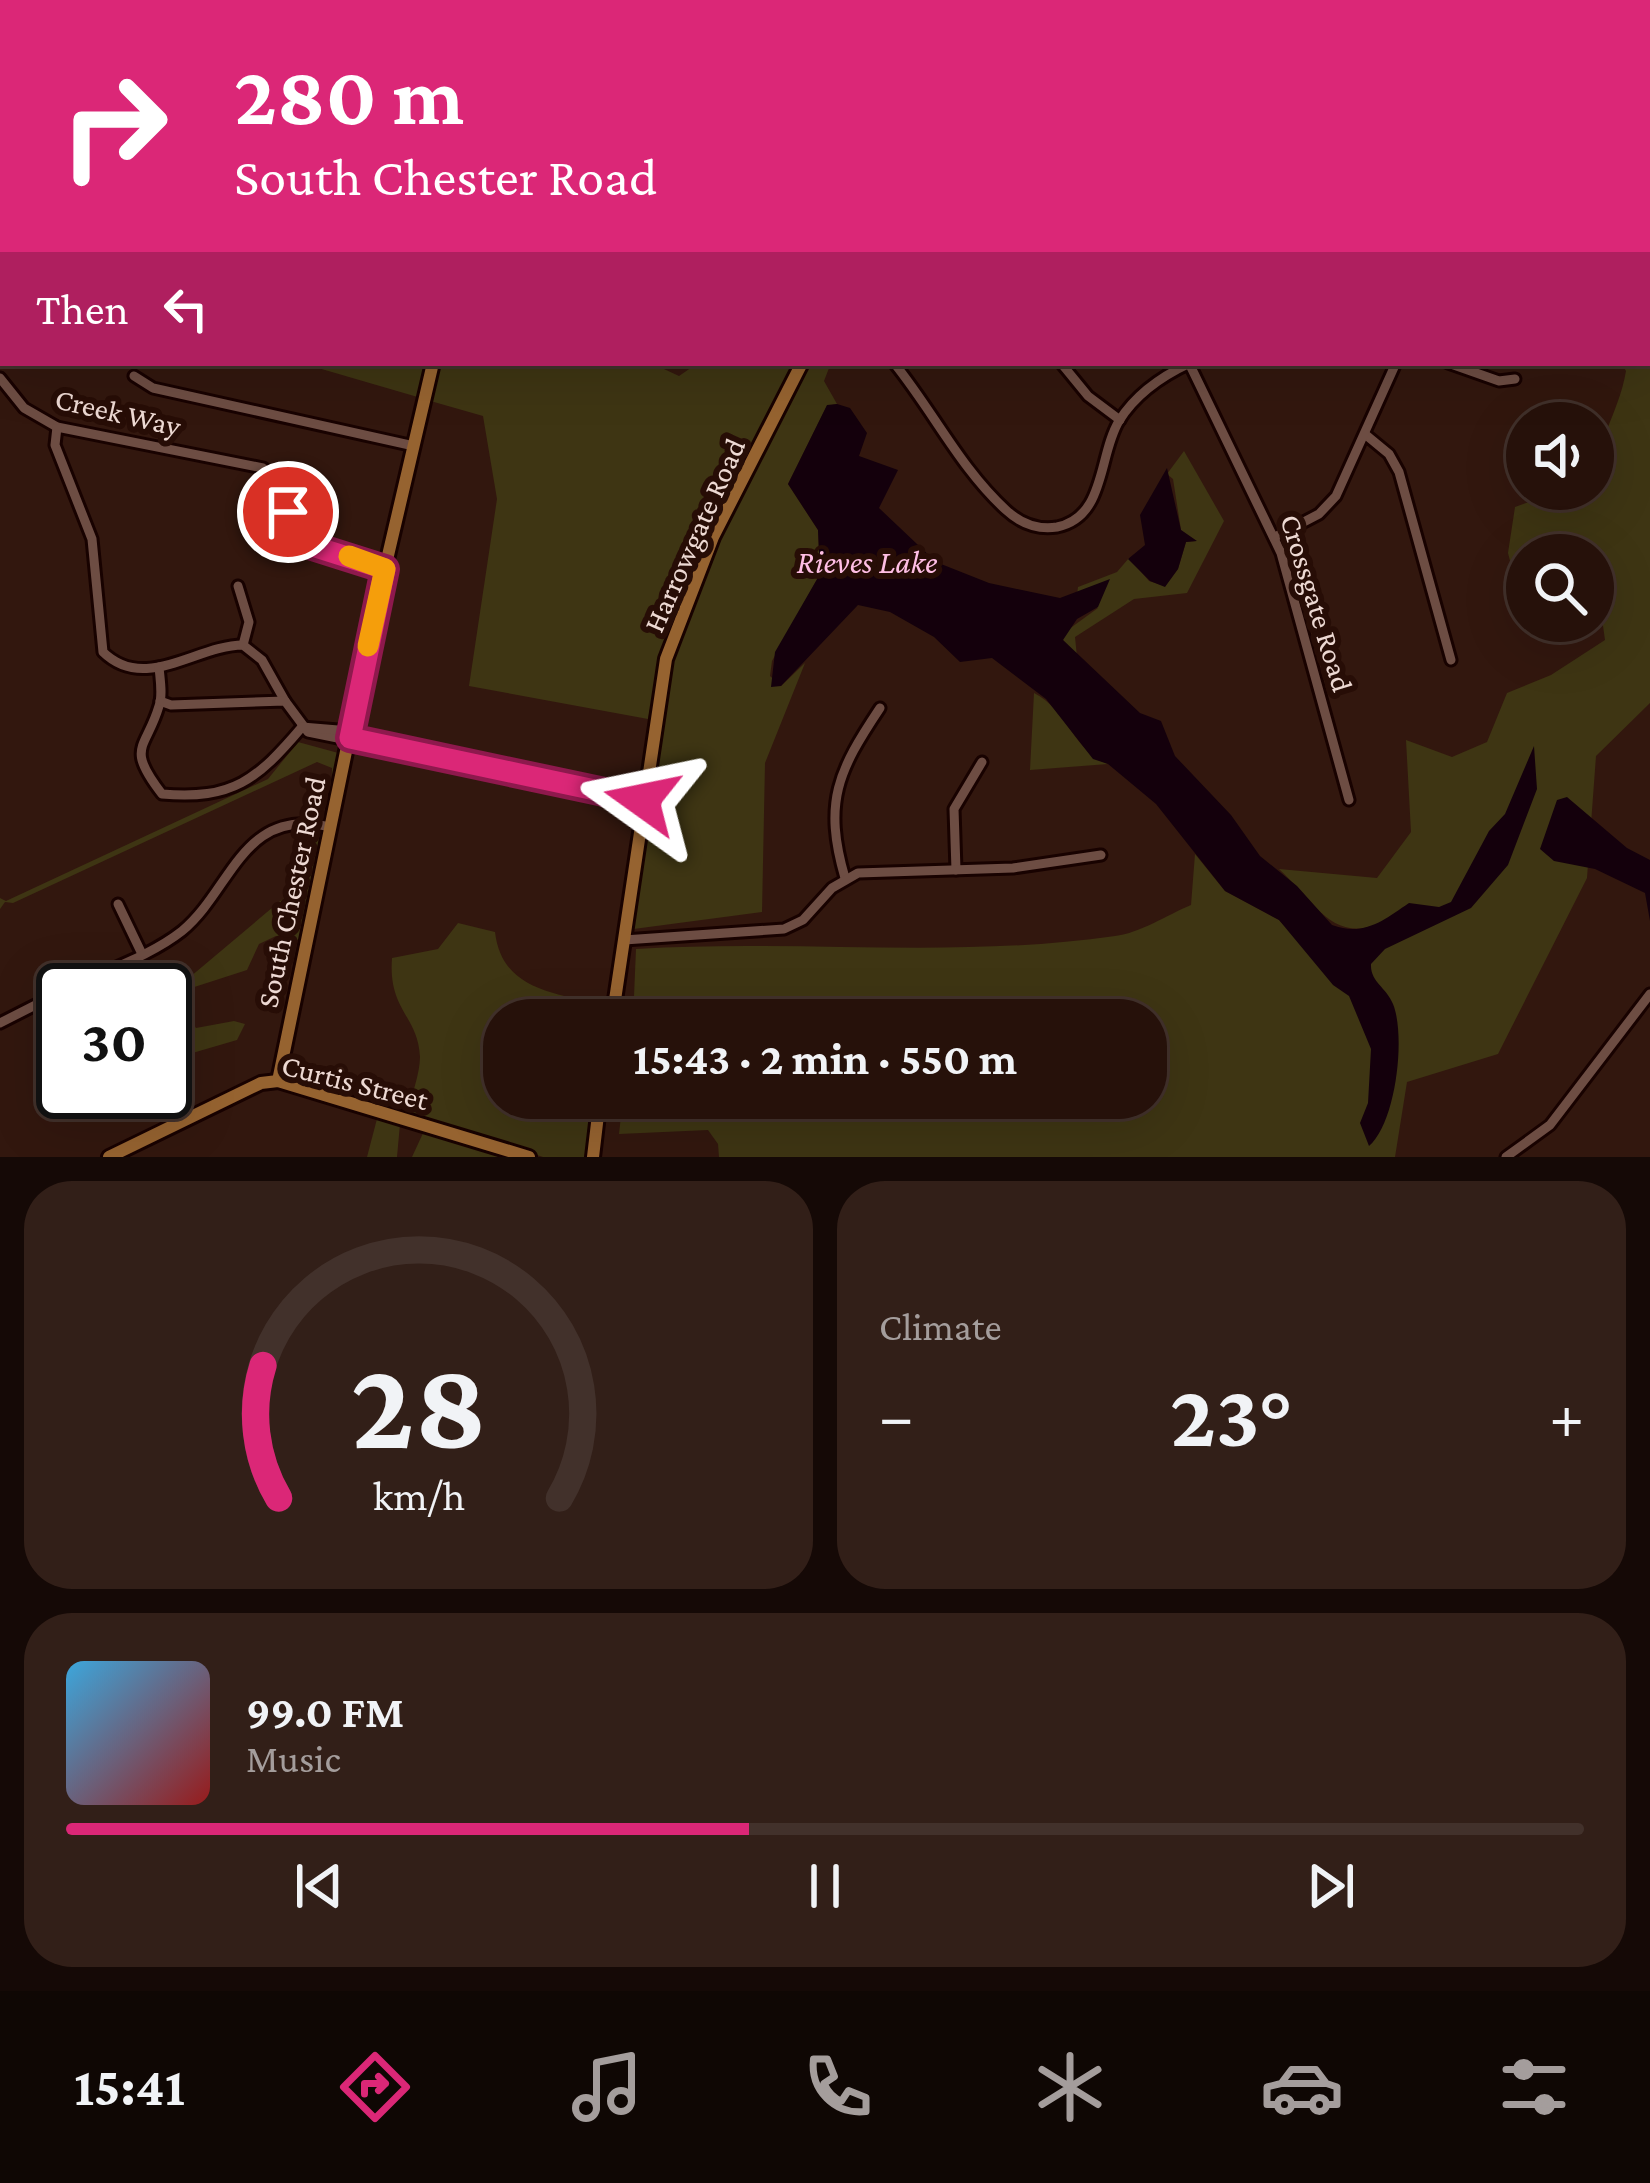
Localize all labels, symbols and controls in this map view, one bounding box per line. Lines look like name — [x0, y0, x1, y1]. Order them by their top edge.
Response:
icon: right — [36, 48, 192, 204]
text: 280 m — [234, 49, 464, 142]
text: South Chester Road — [234, 147, 658, 207]
icon: left — [153, 276, 219, 342]
text: Then — [36, 284, 129, 334]
street label: Creek Way — [52, 382, 184, 443]
map controls — [1506, 402, 1614, 642]
button: sound — [1506, 402, 1614, 510]
street label: Harrowgate Road — [637, 433, 752, 637]
pin — [237, 461, 339, 563]
icon: arrive — [255, 479, 321, 545]
street label: Crossgate Road — [1273, 510, 1360, 696]
button: search — [1506, 534, 1614, 642]
water label: Rieves Lake — [797, 543, 938, 580]
position arrow — [579, 737, 705, 863]
street label: South Chester Road — [250, 773, 332, 1011]
speed limit sign: 30 — [36, 963, 192, 1119]
text: 15:43 · 2 min · 550 m — [633, 1034, 1017, 1084]
street label: Curtis Street — [278, 1048, 433, 1116]
text: Climate — [879, 1305, 1002, 1348]
text: 28 — [350, 1335, 487, 1474]
text: 23° — [1170, 1365, 1293, 1465]
text: − — [879, 1379, 914, 1452]
text: + — [1549, 1379, 1584, 1452]
text: km/h — [372, 1472, 465, 1519]
text: 99.0 FM — [246, 1687, 404, 1737]
text: Music — [246, 1737, 341, 1780]
icon: previous — [286, 1853, 352, 1919]
icon: pause — [792, 1853, 858, 1919]
icon: next — [1298, 1853, 1364, 1919]
icon: directions — [333, 2045, 417, 2129]
icon: music — [565, 2045, 649, 2129]
icon: phone — [796, 2045, 880, 2129]
icon: climate — [1028, 2045, 1112, 2129]
icon: car — [1260, 2045, 1344, 2129]
icon: filters — [1492, 2045, 1576, 2129]
text: 15:41 — [74, 2057, 185, 2117]

